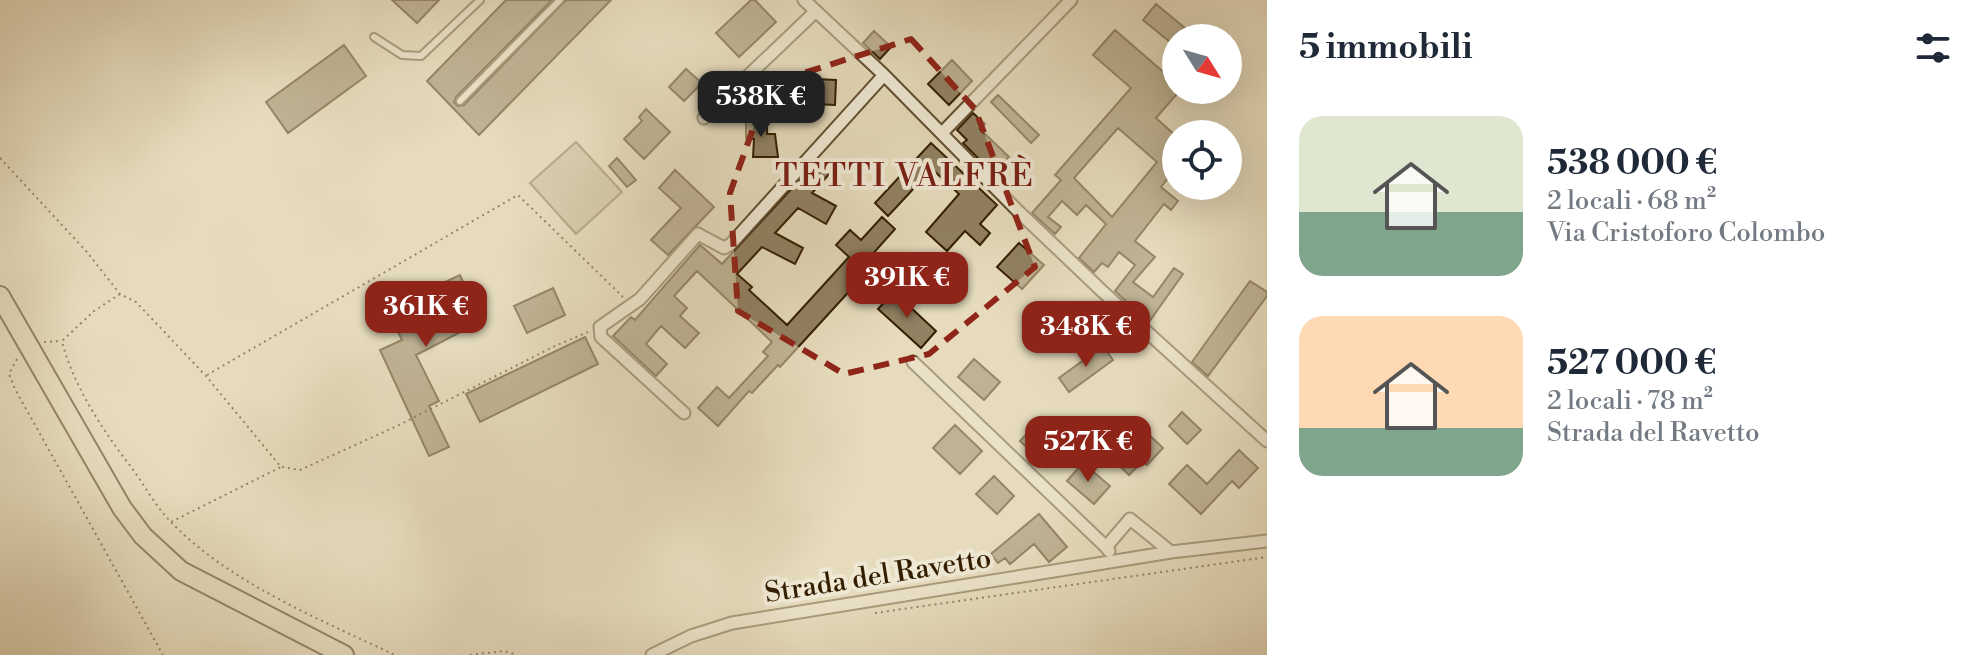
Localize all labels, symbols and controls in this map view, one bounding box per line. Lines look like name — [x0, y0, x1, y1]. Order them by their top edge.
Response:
north arrow — [1162, 24, 1242, 104]
map controls — [1162, 24, 1242, 200]
icon: filters — [1911, 26, 1955, 70]
text: 5 immobili — [1299, 27, 1473, 69]
pin: 538K € — [696, 71, 826, 139]
text: 538K € — [716, 81, 806, 113]
button: locate — [1162, 120, 1242, 200]
text: 538 000 € — [1547, 143, 1717, 185]
icon: home — [1363, 148, 1459, 244]
district label: TETTI VALFRÈ — [775, 154, 1035, 196]
text: 2 locali · 68 m² — [1547, 185, 1716, 217]
text: Via Cristoforo Colombo — [1547, 217, 1825, 249]
pin: 391K € — [842, 252, 972, 320]
text: 391K € — [864, 262, 950, 294]
pin: 361K € — [361, 281, 491, 349]
text: 361K € — [383, 291, 469, 323]
pin: 348K € — [1021, 301, 1151, 369]
text: 348K € — [1040, 311, 1132, 343]
text: 527 000 € — [1547, 343, 1716, 385]
icon: home — [1363, 348, 1459, 444]
text: 2 locali · 78 m² — [1547, 385, 1713, 417]
pin: 527K € — [1023, 416, 1153, 484]
text: Strada del Ravetto — [1547, 417, 1760, 449]
text: 527K € — [1043, 426, 1133, 458]
street label: Strada del Ravetto — [762, 541, 994, 611]

